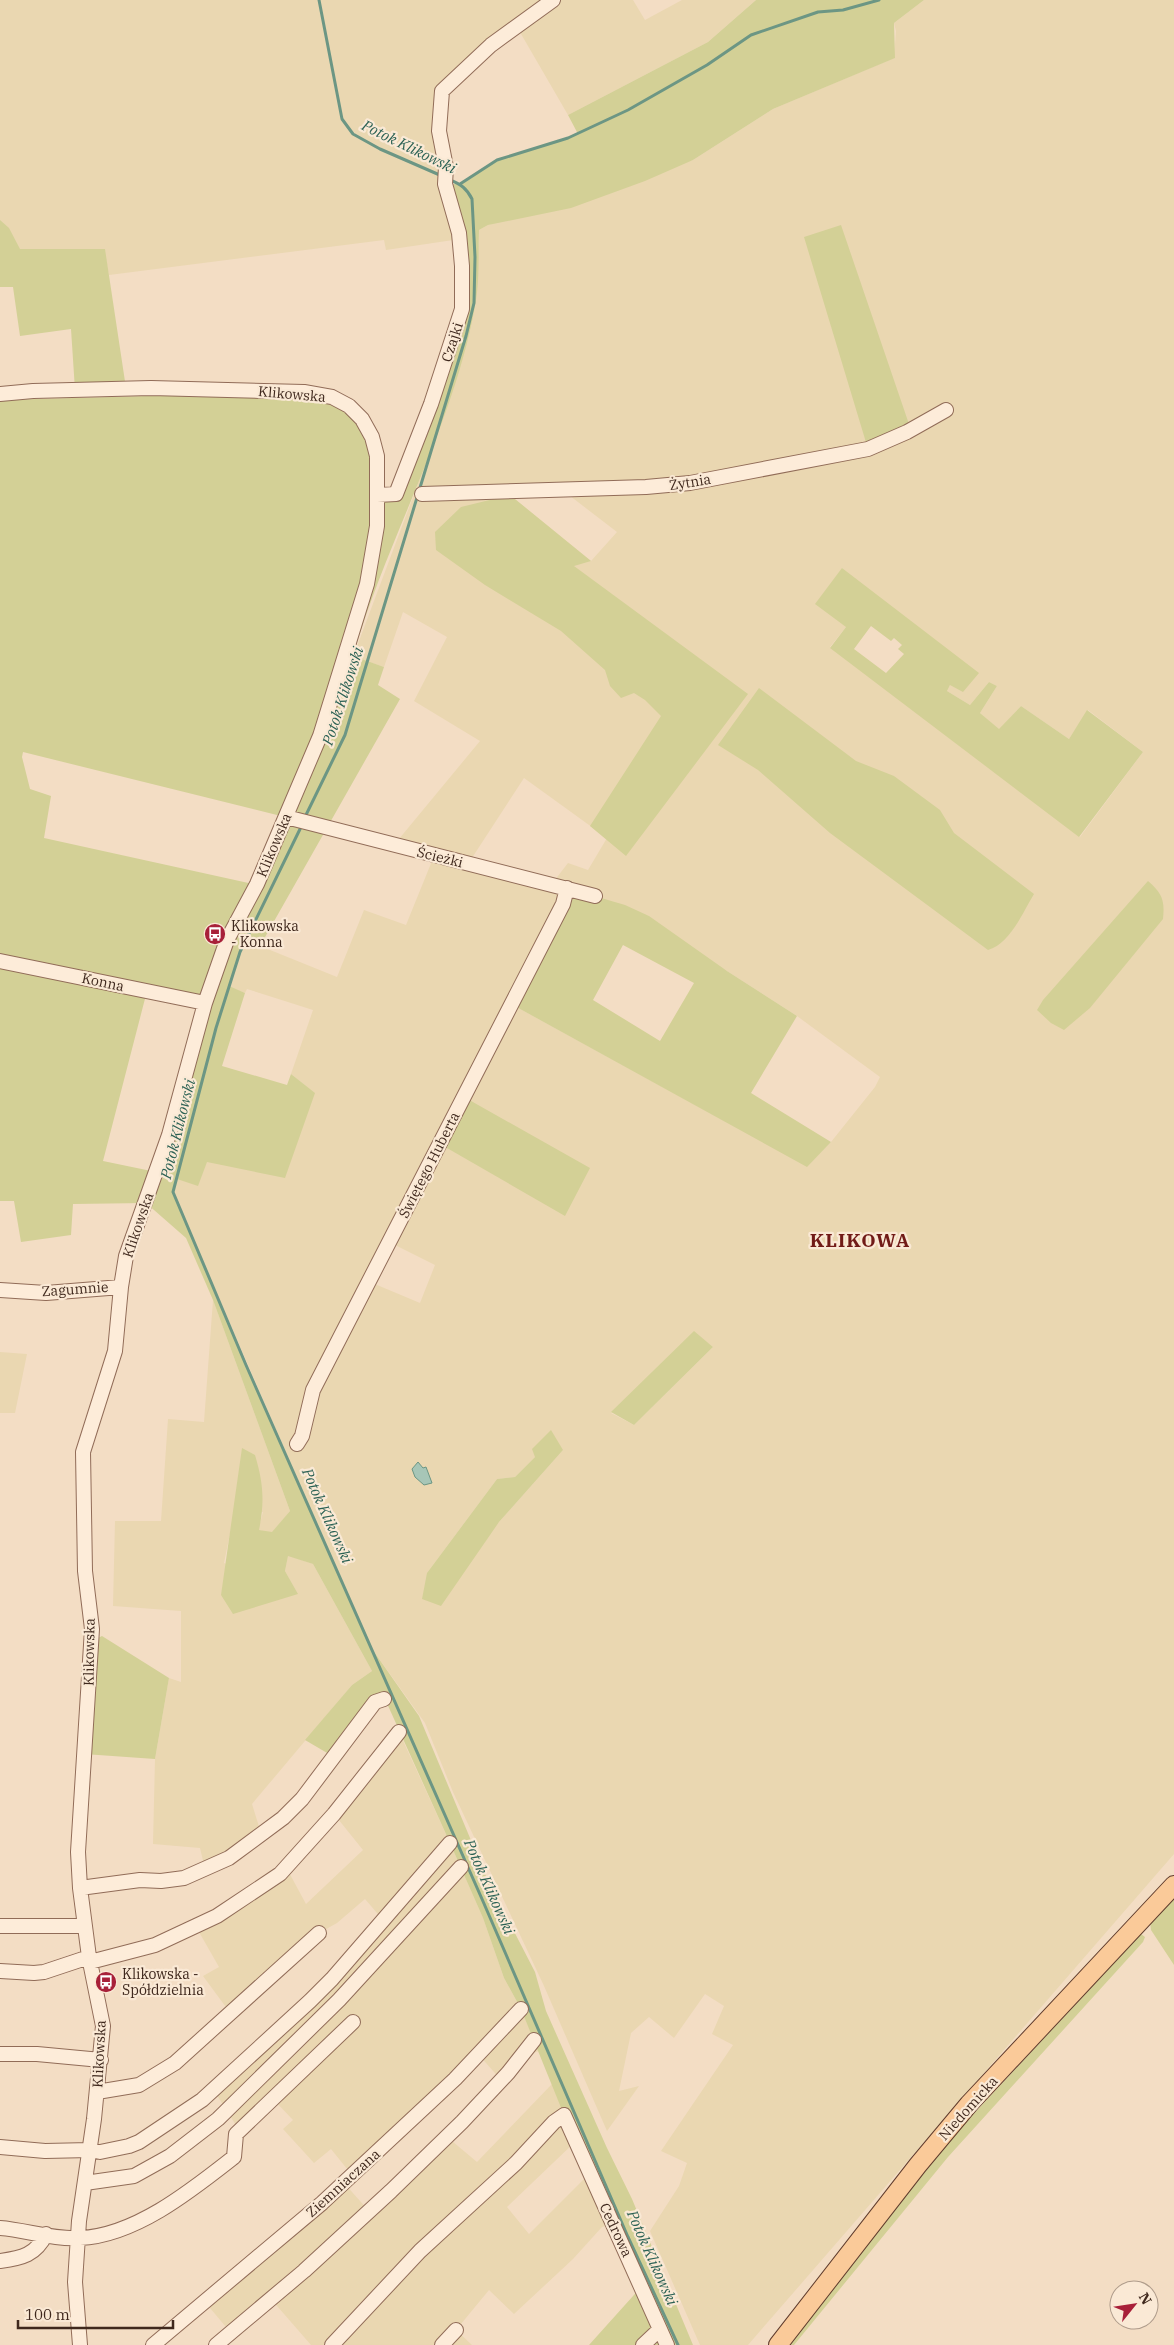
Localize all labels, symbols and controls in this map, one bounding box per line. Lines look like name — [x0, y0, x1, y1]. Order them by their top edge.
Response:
water label: Potok Klikowski — [358, 115, 460, 178]
street label: Czajki — [437, 320, 467, 364]
street label: Klikowska — [257, 382, 327, 406]
street label: Żytnia — [668, 470, 713, 494]
water label: Potok Klikowski — [317, 644, 368, 748]
street label: Klikowska — [252, 810, 296, 880]
street label: Ścieżki — [415, 842, 465, 871]
place label: Klikowska - Konna — [231, 917, 299, 951]
bus stop icon: Klikowska - Konna — [203, 922, 227, 946]
street label: Konna — [80, 969, 126, 995]
water label: Potok Klikowski — [156, 1077, 199, 1182]
street label: Świętego Huberta — [394, 1108, 464, 1221]
street label: Klikowska — [118, 1190, 158, 1260]
district label: KLIKOWA — [810, 1228, 910, 1252]
street label: Zagumnie — [41, 1278, 109, 1300]
water label: Potok Klikowski — [298, 1464, 357, 1567]
street label: Klikowska — [79, 1618, 99, 1686]
water label: Potok Klikowski — [460, 1835, 519, 1938]
place label: Klikowska - Spółdzielnia — [122, 1965, 204, 1999]
bus stop icon: Klikowska - Spółdzielnia — [94, 1970, 118, 1994]
street label: Klikowska — [88, 2019, 110, 2088]
street label: Niedomicka — [934, 2072, 1002, 2144]
street label: Ziemniaczana — [302, 2145, 384, 2221]
street label: Cedrowa — [596, 2200, 636, 2260]
water label: Potok Klikowski — [623, 2206, 682, 2309]
north arrow — [1109, 2280, 1159, 2330]
text: N — [1135, 2289, 1156, 2308]
scale bar — [18, 2298, 172, 2330]
text: 100 m — [25, 2305, 70, 2324]

